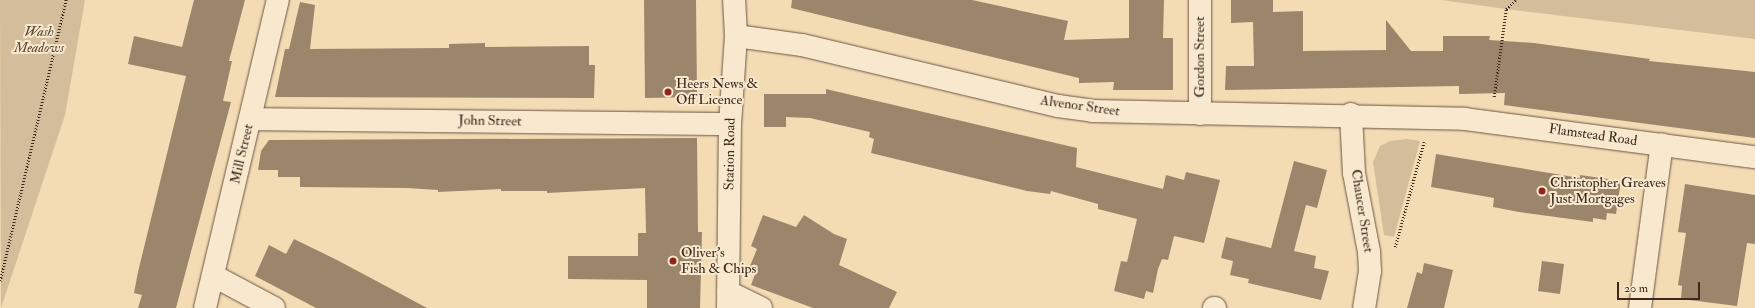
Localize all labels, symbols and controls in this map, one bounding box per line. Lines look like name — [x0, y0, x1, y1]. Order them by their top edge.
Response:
street label: Gordon Street — [1192, 16, 1208, 98]
park label: Wash Meadows — [14, 24, 64, 56]
place label: Heers News & Off Licence — [676, 76, 758, 108]
marker: Heers News & Off Licence — [663, 87, 673, 97]
street label: Alvenor Street — [1039, 92, 1121, 120]
street label: John Street — [458, 112, 522, 130]
street label: Station Road — [721, 118, 739, 190]
street label: Flamstead Road — [1548, 120, 1638, 150]
street label: Mill Street — [227, 122, 257, 186]
street label: Chaucer Street — [1347, 168, 1377, 254]
place label: Christopher Greaves Just Mortgages — [1550, 175, 1666, 208]
marker: Christopher Greaves Just Mortgages — [1537, 186, 1547, 196]
place label: Oliver's Fish & Chips — [681, 245, 756, 278]
marker: Oliver's Fish & Chips — [668, 256, 678, 266]
scale bar — [1619, 274, 1702, 300]
text: 20 m — [1624, 281, 1648, 296]

